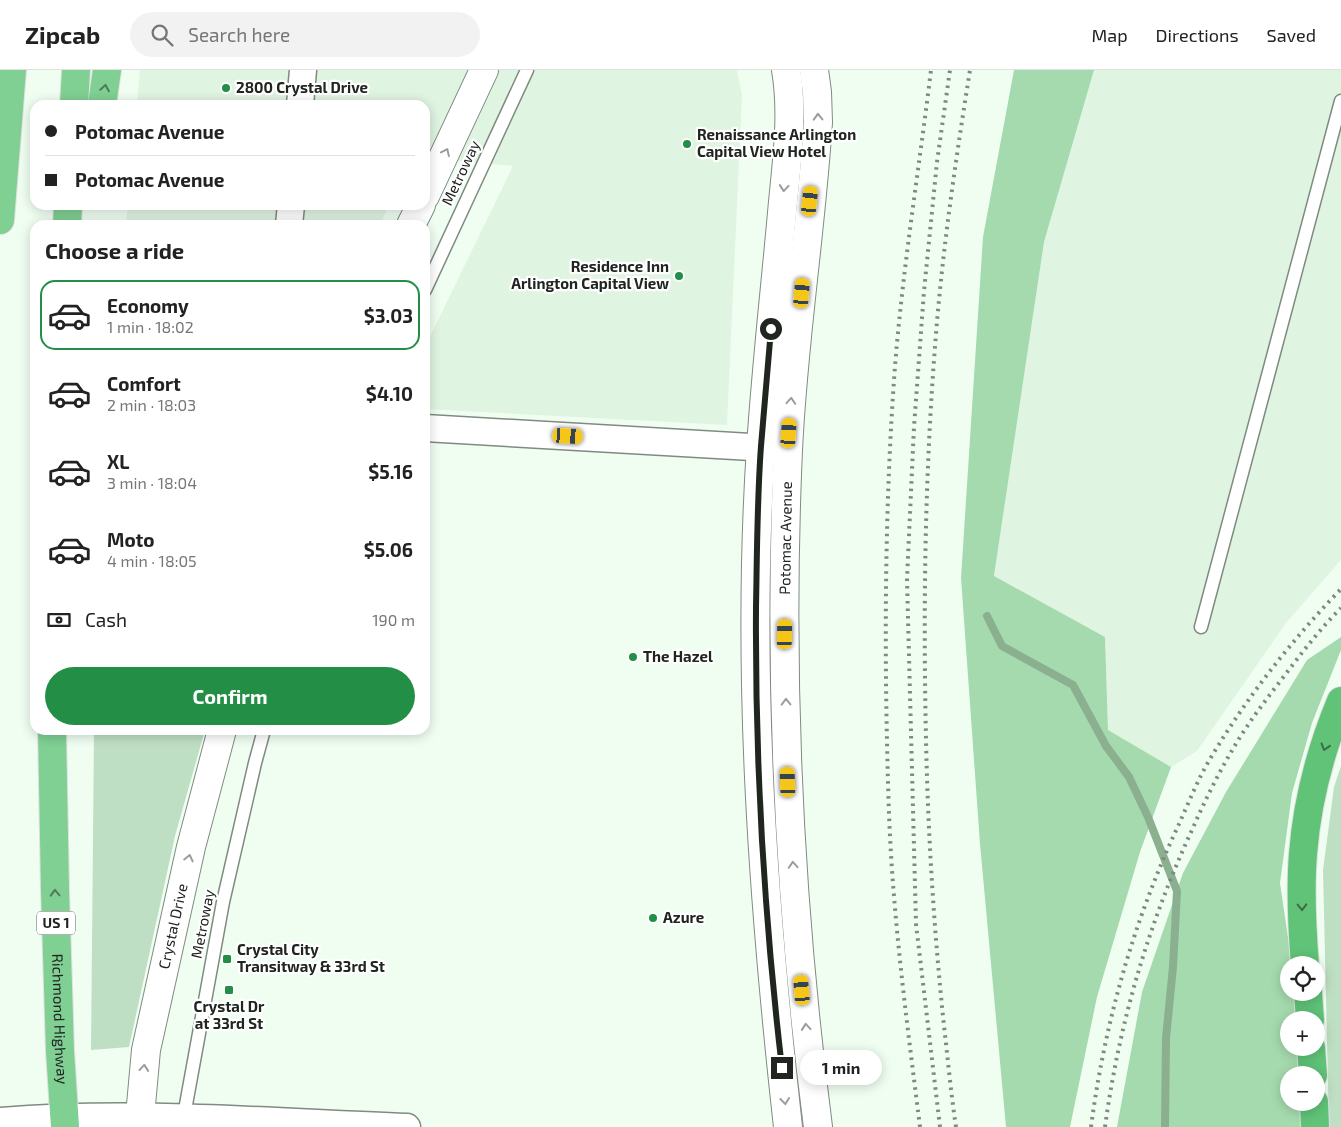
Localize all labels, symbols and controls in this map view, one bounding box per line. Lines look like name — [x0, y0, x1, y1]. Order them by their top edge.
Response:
search box — [130, 12, 480, 57]
text: Zipcab — [25, 20, 100, 49]
icon: search — [148, 21, 176, 49]
text: Search here — [188, 23, 290, 46]
text: Map — [1091, 24, 1128, 46]
text: Directions — [1156, 24, 1239, 46]
text: Saved — [1267, 24, 1316, 46]
place label: 2800 Crystal Drive — [236, 78, 368, 97]
marker: 2800 Crystal Drive — [220, 82, 232, 94]
one-way arrow — [99, 83, 109, 92]
one-way arrow — [813, 113, 823, 120]
text: Potomac Avenue — [75, 120, 224, 143]
place label: Renaissance Arlington Capital View Hotel — [697, 125, 856, 160]
street label: Metroway — [437, 137, 483, 208]
marker: Renaissance Arlington Capital View Hotel — [681, 138, 693, 150]
one-way arrow — [440, 148, 450, 157]
text: Potomac Avenue — [75, 168, 224, 191]
one-way arrow — [779, 185, 790, 193]
car — [800, 185, 819, 217]
text: Choose a ride — [45, 237, 184, 263]
place label: Residence Inn Arlington Capital View — [511, 257, 669, 292]
marker: Residence Inn Arlington Capital View — [673, 270, 685, 282]
car — [793, 277, 810, 309]
icon: car — [47, 293, 92, 338]
text: Economy — [107, 294, 189, 317]
text: $3.03 — [364, 304, 413, 327]
text: 1 min · 18:02 — [107, 317, 194, 336]
route start — [760, 318, 782, 340]
icon: car — [47, 371, 92, 416]
text: Comfort — [107, 372, 181, 395]
text: $4.10 — [366, 382, 413, 405]
text: 2 min · 18:03 — [107, 395, 196, 414]
one-way arrow — [786, 396, 797, 404]
car — [780, 418, 797, 448]
car — [552, 428, 583, 444]
icon: car — [47, 449, 92, 494]
text: XL — [107, 450, 129, 473]
text: $5.16 — [368, 460, 413, 483]
text: 3 min · 18:04 — [107, 473, 197, 492]
street label: Potomac Avenue — [775, 481, 795, 595]
icon: car — [47, 527, 92, 572]
text: Moto — [107, 528, 155, 551]
text: $5.06 — [364, 538, 413, 561]
text: 4 min · 18:05 — [107, 551, 197, 570]
icon: cash — [45, 606, 73, 634]
text: Cash — [85, 608, 127, 631]
text: 190 m — [372, 610, 415, 629]
car — [777, 619, 792, 649]
place label: The Hazel — [643, 647, 713, 665]
marker: The Hazel — [627, 651, 639, 663]
button: Confirm — [45, 667, 415, 725]
one-way arrow — [781, 698, 791, 706]
one-way arrow — [1320, 742, 1330, 751]
car — [779, 767, 796, 797]
one-way arrow — [183, 854, 194, 862]
one-way arrow — [788, 860, 799, 868]
street label: Crystal Drive — [154, 882, 191, 971]
street label: Metroway — [187, 888, 218, 960]
one-way arrow — [50, 889, 60, 897]
one-way arrow — [1297, 904, 1307, 911]
place label: Azure — [663, 908, 704, 926]
road number: US 1 — [37, 911, 75, 934]
marker: Azure — [647, 912, 659, 924]
place label: Crystal City Transitway & 33rd St — [237, 940, 385, 976]
street label: Richmond Highway — [49, 953, 72, 1085]
marker: Crystal City Transitway & 33rd St — [221, 953, 233, 965]
map controls — [1280, 956, 1325, 1111]
button: locate — [1280, 956, 1325, 1001]
car — [793, 974, 810, 1006]
marker: Crystal Dr at 33rd St — [223, 984, 235, 996]
place label: Crystal Dr at 33rd St — [194, 997, 265, 1032]
button: + — [1280, 1011, 1325, 1056]
one-way arrow — [801, 1022, 812, 1030]
callout: 1 min — [800, 1050, 882, 1086]
route end — [771, 1057, 793, 1079]
text: 1 min — [822, 1058, 860, 1077]
one-way arrow — [139, 1064, 150, 1072]
button: − — [1280, 1066, 1325, 1111]
one-way arrow — [779, 1097, 790, 1105]

